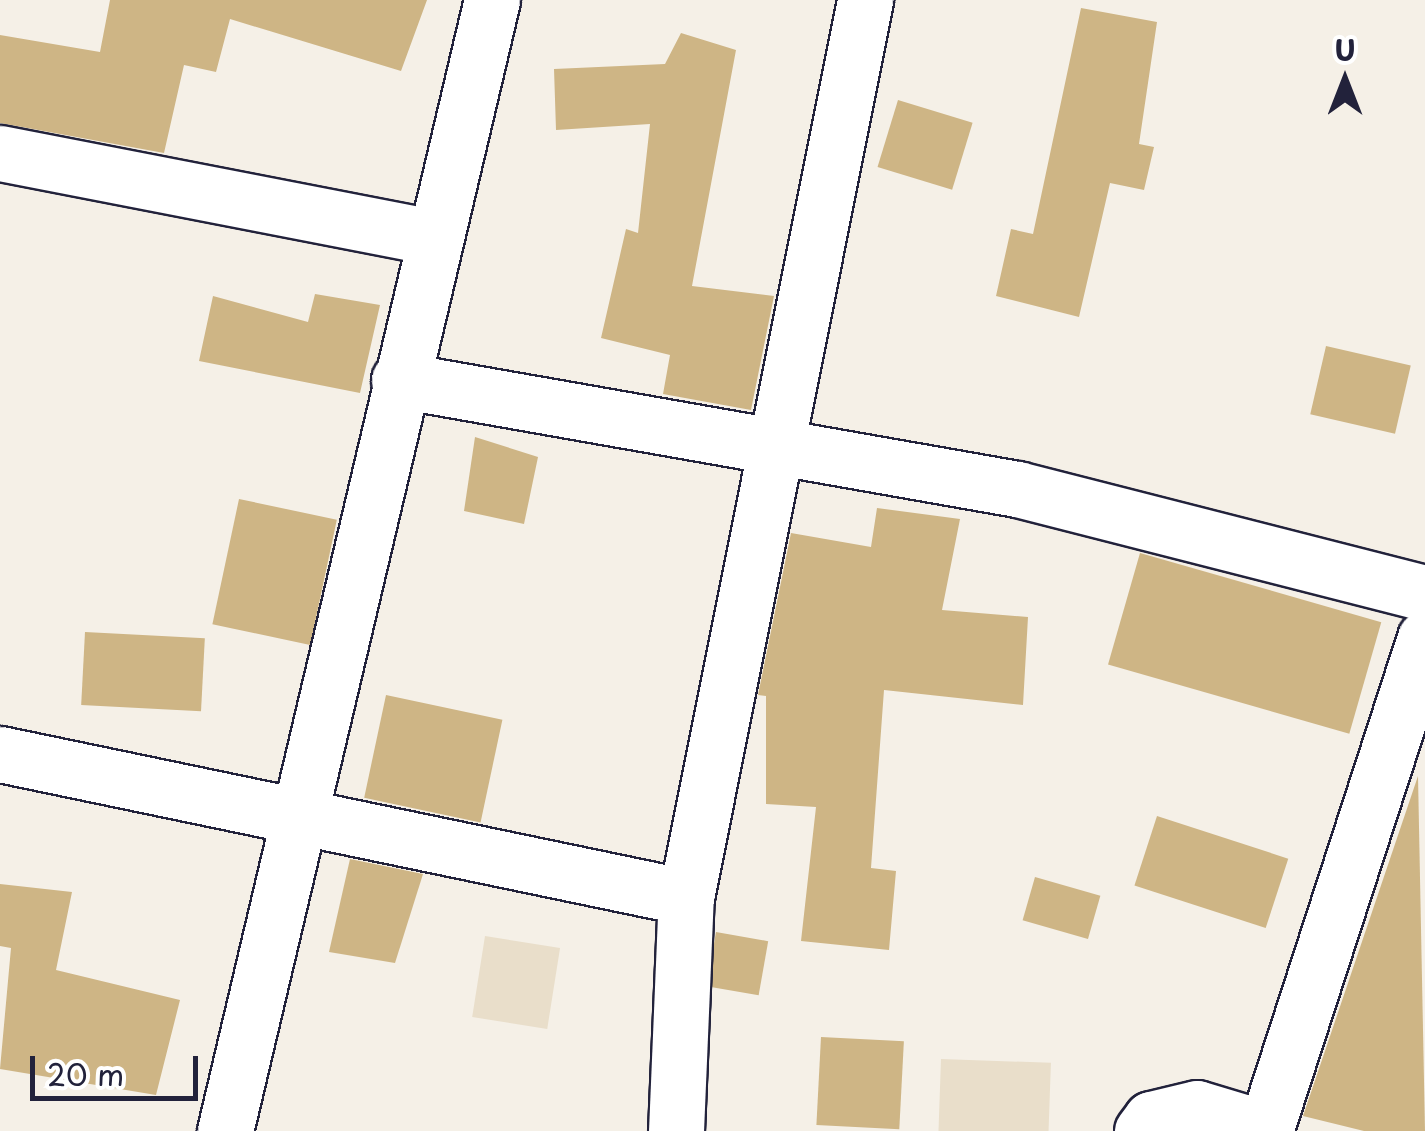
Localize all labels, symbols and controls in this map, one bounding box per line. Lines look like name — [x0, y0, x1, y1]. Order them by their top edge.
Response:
text: U — [1334, 28, 1356, 71]
north arrow — [1295, 30, 1395, 130]
scale bar — [35, 1036, 202, 1098]
text: 20 m — [47, 1051, 124, 1096]

